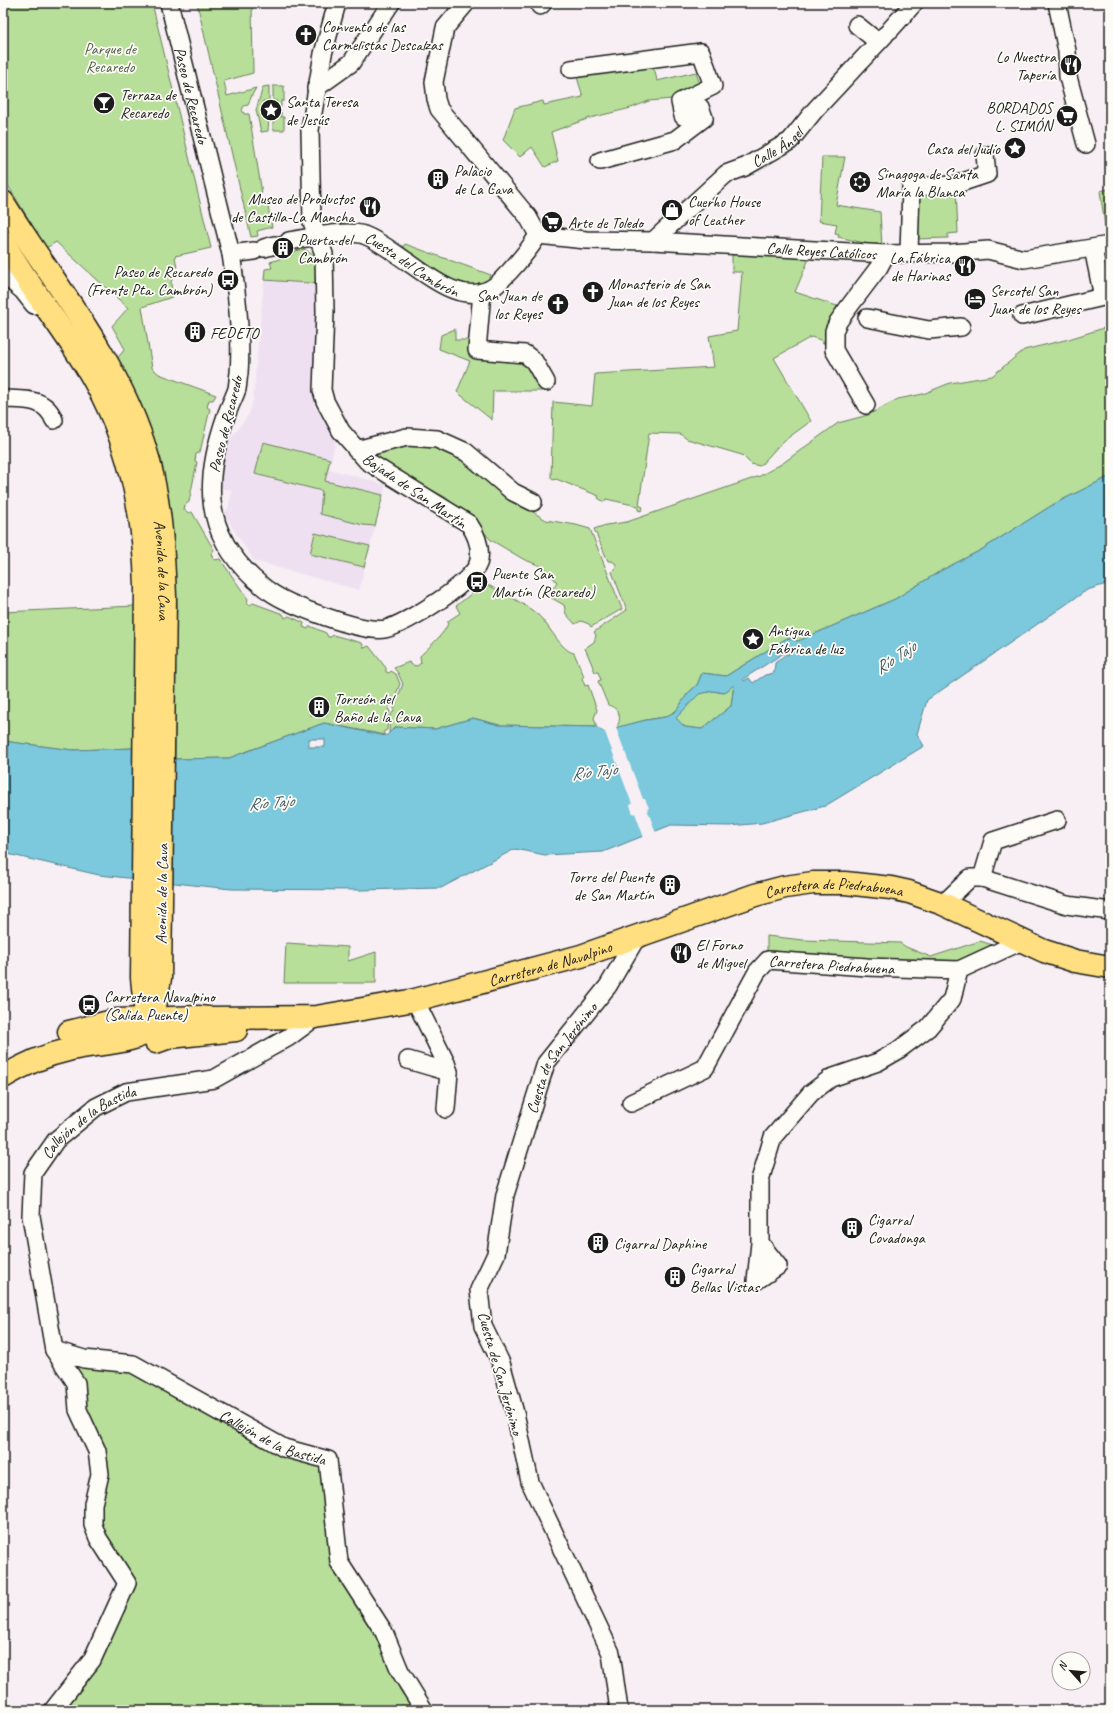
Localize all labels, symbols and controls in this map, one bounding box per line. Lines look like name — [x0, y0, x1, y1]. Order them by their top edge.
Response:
place label: Convento de las Carmelistas Descalzas — [322, 17, 444, 55]
church icon: Convento de las Carmelistas Descalzas — [293, 22, 319, 48]
park label: Parque de Recaredo — [84, 39, 138, 77]
street label: Paseo de Recaredo — [169, 45, 213, 148]
place label: Lo Nuestra Tapería — [996, 47, 1057, 85]
restaurant icon: Lo Nuestra Tapería — [1058, 52, 1084, 78]
place label: Terraza de Recaredo — [120, 85, 178, 123]
bar icon: Terraza de Recaredo — [91, 90, 117, 116]
place label: Santa Teresa de Jesús — [286, 92, 360, 130]
place icon: Santa Teresa de Jesús — [258, 97, 284, 123]
place label: BORDADOS L. SIMÓN — [986, 98, 1054, 136]
supermarket icon: BORDADOS L. SIMÓN — [1054, 103, 1080, 129]
street label: Calle Ángel — [748, 121, 810, 172]
place icon: Casa del Judío — [1002, 135, 1028, 161]
place label: Casa del Judío — [926, 139, 1001, 159]
place label: Palacio de La Cava — [454, 161, 514, 199]
place label: Sinagoga de Santa María la Blanca — [876, 164, 979, 202]
building icon: Palacio de La Cava — [425, 166, 451, 192]
synagogue icon: Sinagoga de Santa María la Blanca — [847, 169, 873, 195]
place label: Museo de Productos de Castilla-La Mancha — [231, 189, 356, 227]
place label: Cuerho House of Leather — [688, 192, 762, 230]
restaurant icon: Museo de Productos de Castilla-La Mancha — [357, 194, 383, 220]
shop icon: Cuerho House of Leather — [659, 197, 685, 223]
supermarket icon: Arte de Toledo — [539, 209, 565, 235]
place label: Arte de Toledo — [568, 213, 645, 233]
street label: Cuesta del Cambrón — [362, 228, 462, 302]
place label: Puerta del Cambrón — [298, 230, 355, 268]
building icon: Puerta del Cambrón — [270, 235, 296, 261]
street label: Calle Reyes Católicos — [766, 238, 878, 265]
place label: La Fábrica de Harinas — [890, 248, 952, 286]
restaurant icon: La Fábrica de Harinas — [952, 253, 978, 279]
place label: Paseo de Recaredo (Frente Pta. Cambrón) — [86, 262, 214, 300]
bus stop icon: Paseo de Recaredo (Frente Pta. Cambrón) — [215, 267, 241, 293]
place label: Monasterio de San Juan de los Reyes — [607, 274, 711, 312]
church icon: Monasterio de San Juan de los Reyes — [580, 279, 606, 305]
place label: Sercotel San Juan de los Reyes — [989, 281, 1082, 319]
place label: San Juan de los Reyes — [476, 286, 544, 324]
hotel icon: Sercotel San Juan de los Reyes — [962, 286, 988, 312]
church icon: San Juan de los Reyes — [545, 291, 571, 317]
building icon: FEDETO — [182, 319, 208, 345]
place label: FEDETO — [210, 323, 261, 343]
street label: Paseo de Recaredo — [204, 372, 248, 474]
street label: Bajada de San Martín — [358, 449, 471, 534]
street label: Avenida de la Cava — [149, 519, 174, 621]
place label: Puente San Martín (Recaredo) — [492, 564, 596, 602]
bus stop icon: Puente San Martín (Recaredo) — [464, 569, 490, 595]
place label: Antigua Fábrica de luz — [768, 621, 844, 659]
place icon: Antigua Fábrica de luz — [740, 626, 766, 652]
water label: Río Tajo — [871, 635, 922, 679]
place label: Torreón del Baño de la Cava — [334, 689, 422, 727]
building icon: Torreón del Baño de la Cava — [306, 694, 332, 720]
water label: Río Tajo — [570, 758, 620, 785]
water label: Río Tajo — [248, 790, 296, 815]
street label: Avenida de la Cava — [151, 843, 173, 944]
place label: Torre del Puente de San Martín — [568, 867, 656, 905]
building icon: Torre del Puente de San Martín — [657, 872, 683, 898]
street label: Carretera de Piedrabuena — [762, 874, 906, 903]
place label: El Forno de Miguel — [696, 935, 749, 973]
street label: Carretera de Navalpino — [487, 937, 616, 991]
restaurant icon: El Forno de Miguel — [668, 940, 694, 966]
street label: Carretera Piedrabuena — [768, 951, 895, 979]
place label: Carretera Navalpino (Salida Puente) — [104, 987, 217, 1025]
bus stop icon: Carretera Navalpino (Salida Puente) — [76, 992, 102, 1018]
street label: Cuesta de San Jerónimo — [522, 997, 603, 1116]
street label: Callejón de la Bastida — [37, 1081, 139, 1163]
place label: Cigarral Covadonga — [868, 1210, 926, 1248]
building icon: Cigarral Covadonga — [839, 1215, 865, 1241]
building icon: Cigarral Daphine — [585, 1230, 611, 1256]
place label: Cigarral Daphine — [614, 1234, 708, 1254]
place label: Cigarral Bellas Vistas — [690, 1259, 760, 1297]
building icon: Cigarral Bellas Vistas — [662, 1264, 688, 1290]
street label: Cuesta de San Jerónimo — [473, 1309, 528, 1440]
street label: Callejón de la Bastida — [216, 1405, 329, 1470]
north arrow — [1051, 1651, 1091, 1691]
text: N — [1054, 1658, 1071, 1673]

